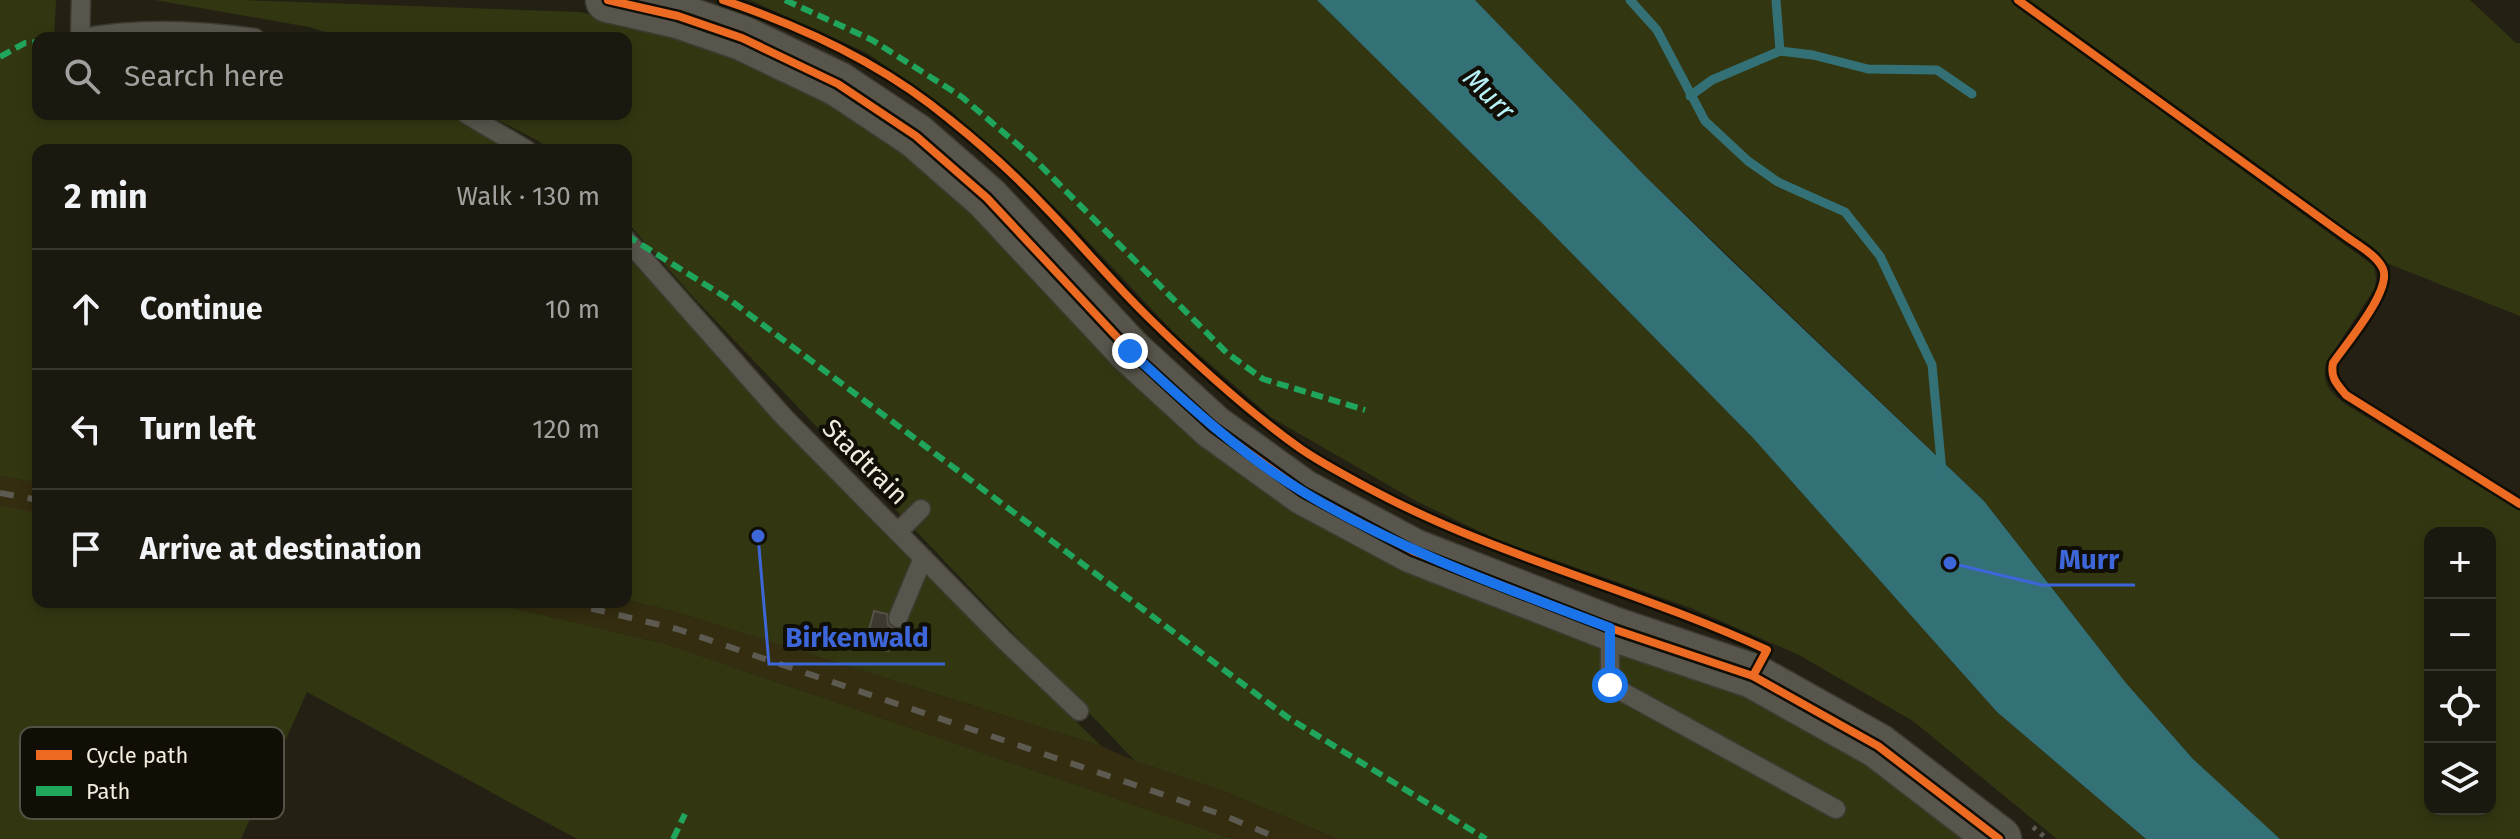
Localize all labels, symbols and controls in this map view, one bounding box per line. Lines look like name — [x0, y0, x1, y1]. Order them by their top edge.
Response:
search box — [32, 32, 632, 120]
icon: search — [60, 54, 104, 98]
text: Search here — [124, 58, 284, 94]
water label: Murr — [1456, 61, 1522, 127]
text: 2 min — [64, 176, 148, 217]
text: Walk · 130 m — [457, 181, 600, 212]
icon: ahead — [64, 287, 108, 331]
text: Continue — [140, 291, 263, 327]
text: 10 m — [545, 294, 600, 325]
route end — [1112, 333, 1148, 369]
icon: left — [64, 407, 108, 451]
text: Turn left — [140, 411, 256, 447]
street label: Stadtrain — [816, 413, 914, 511]
text: 120 m — [532, 414, 600, 445]
icon: arrive — [64, 527, 108, 571]
map controls — [2424, 527, 2496, 815]
button: + — [2424, 527, 2496, 599]
text: Arrive at destination — [140, 531, 422, 567]
callout: Murr — [2042, 533, 2135, 585]
text: Murr — [2059, 543, 2120, 576]
button: − — [2424, 599, 2496, 671]
callout: Birkenwald — [769, 612, 945, 664]
text: Birkenwald — [785, 621, 929, 654]
route start — [1592, 667, 1628, 703]
button: locate — [2424, 671, 2496, 743]
legend — [20, 727, 284, 819]
text: Cycle path — [86, 742, 188, 769]
button: layers — [2424, 743, 2496, 815]
text: Path — [86, 778, 130, 805]

